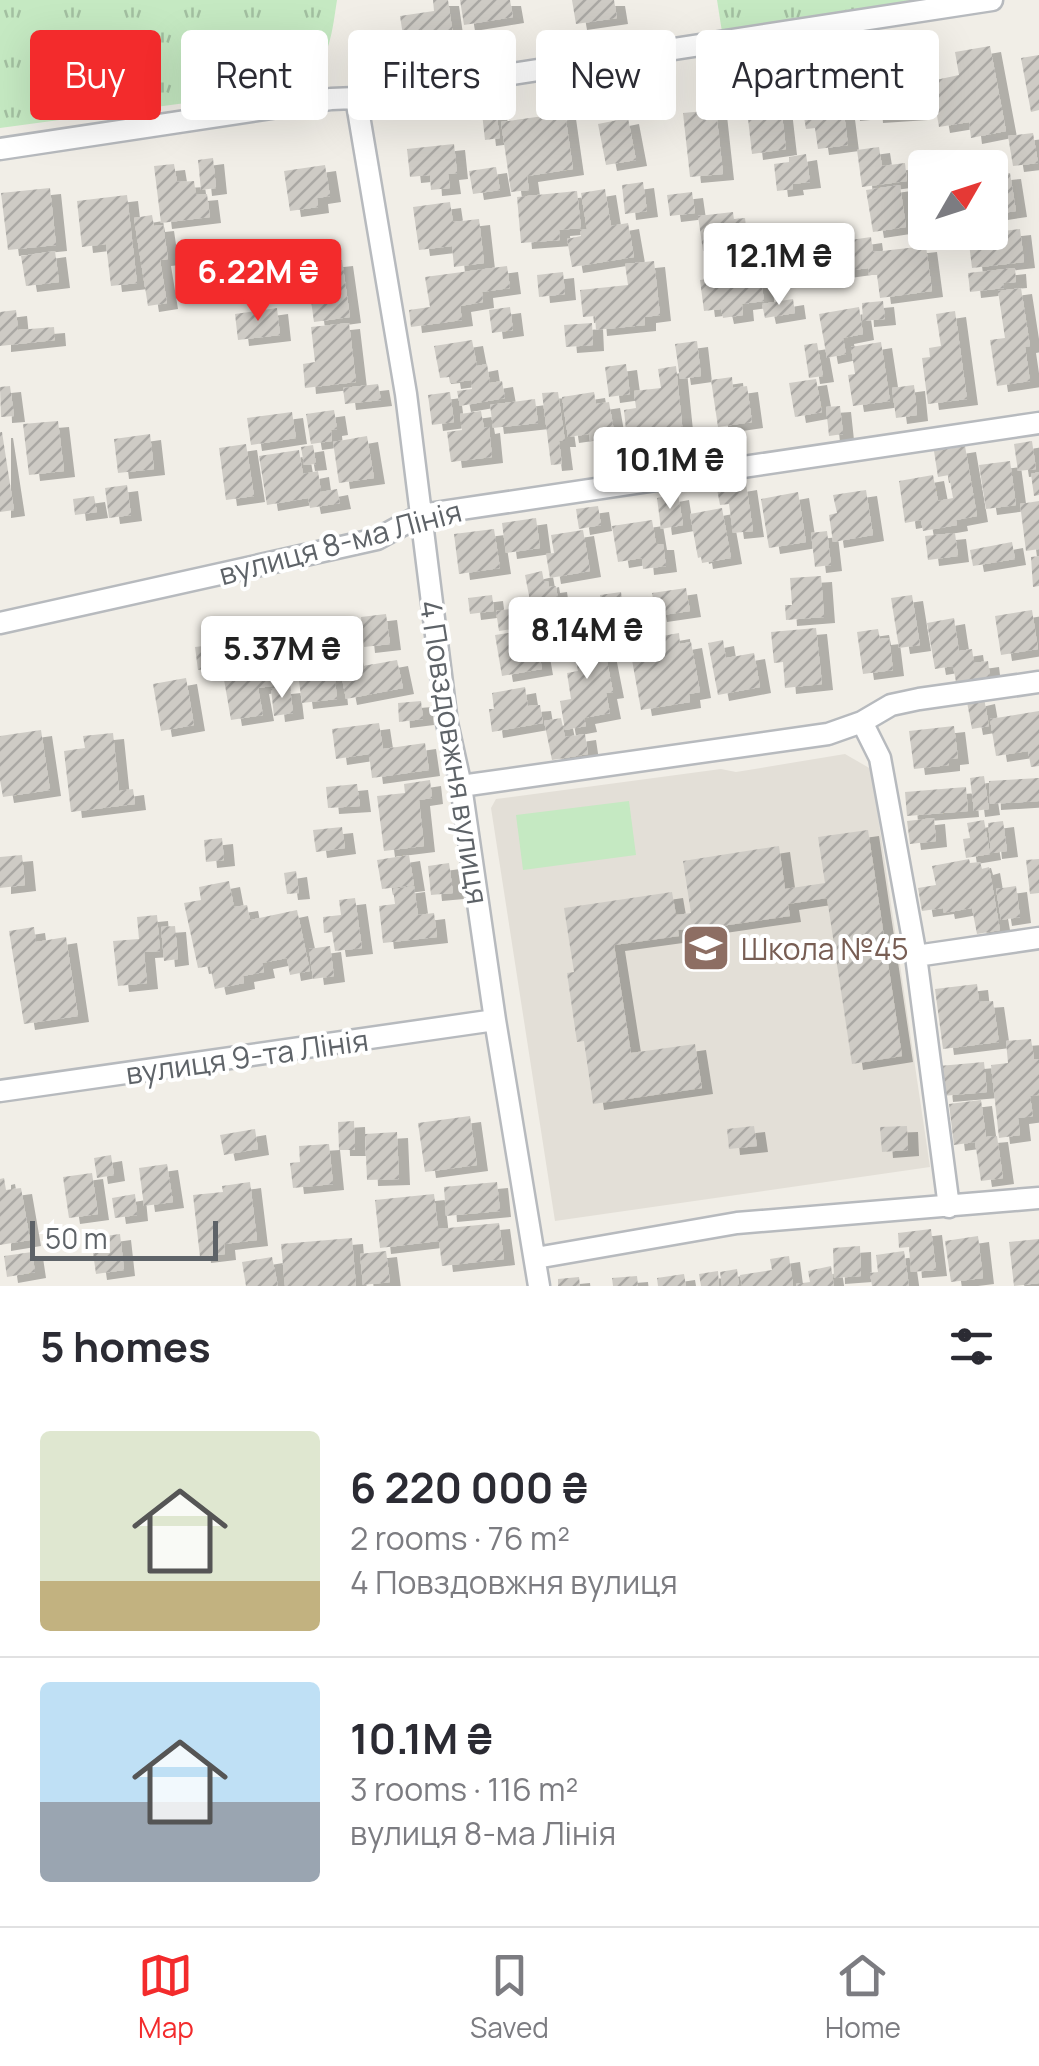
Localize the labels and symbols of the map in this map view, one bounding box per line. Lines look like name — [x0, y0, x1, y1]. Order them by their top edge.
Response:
north arrow — [908, 150, 1008, 250]
pin: 12.1M ₴ — [687, 223, 871, 308]
pin: 6.22M ₴ — [166, 239, 350, 324]
pin: 10.1M ₴ — [578, 427, 762, 512]
street label: вулиця 8-ма Лінія — [214, 490, 466, 594]
street label: 4 Повздовжня вулиця — [411, 597, 499, 907]
pin: 8.14M ₴ — [495, 597, 679, 682]
pin: 5.37M ₴ — [190, 616, 374, 701]
school or university icon: Школа №45 — [680, 922, 732, 974]
place label: Школа №45 — [741, 928, 909, 969]
street label: вулиця 9-та Лінія — [123, 1019, 371, 1093]
scale bar — [30, 1216, 218, 1260]

